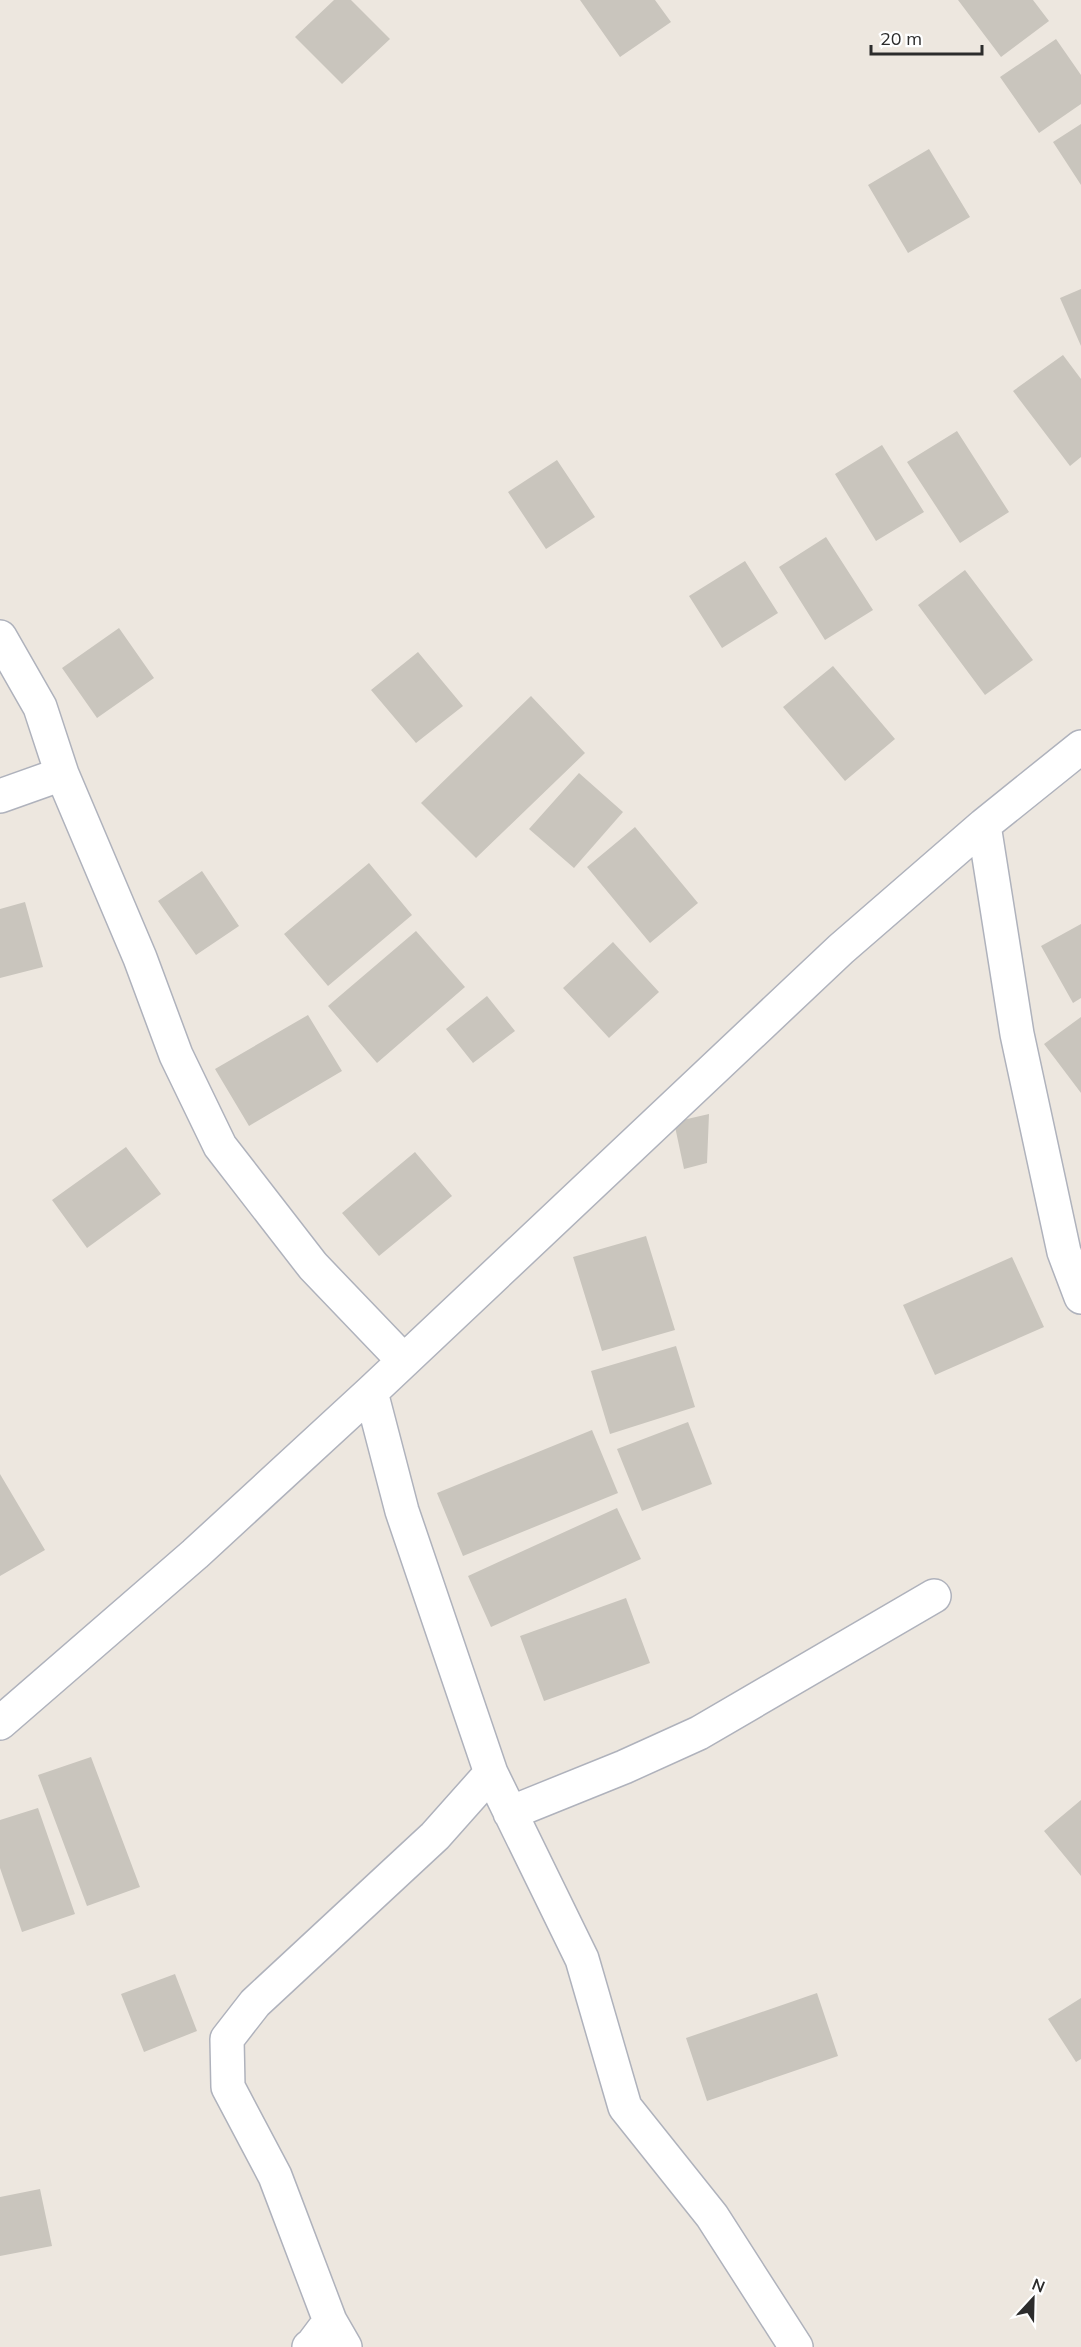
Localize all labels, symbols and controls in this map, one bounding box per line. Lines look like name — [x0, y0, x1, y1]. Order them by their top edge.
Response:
scale bar — [871, 18, 982, 56]
text: 20 m — [880, 27, 922, 50]
north arrow — [1003, 2269, 1063, 2329]
text: N — [1029, 2274, 1048, 2297]

